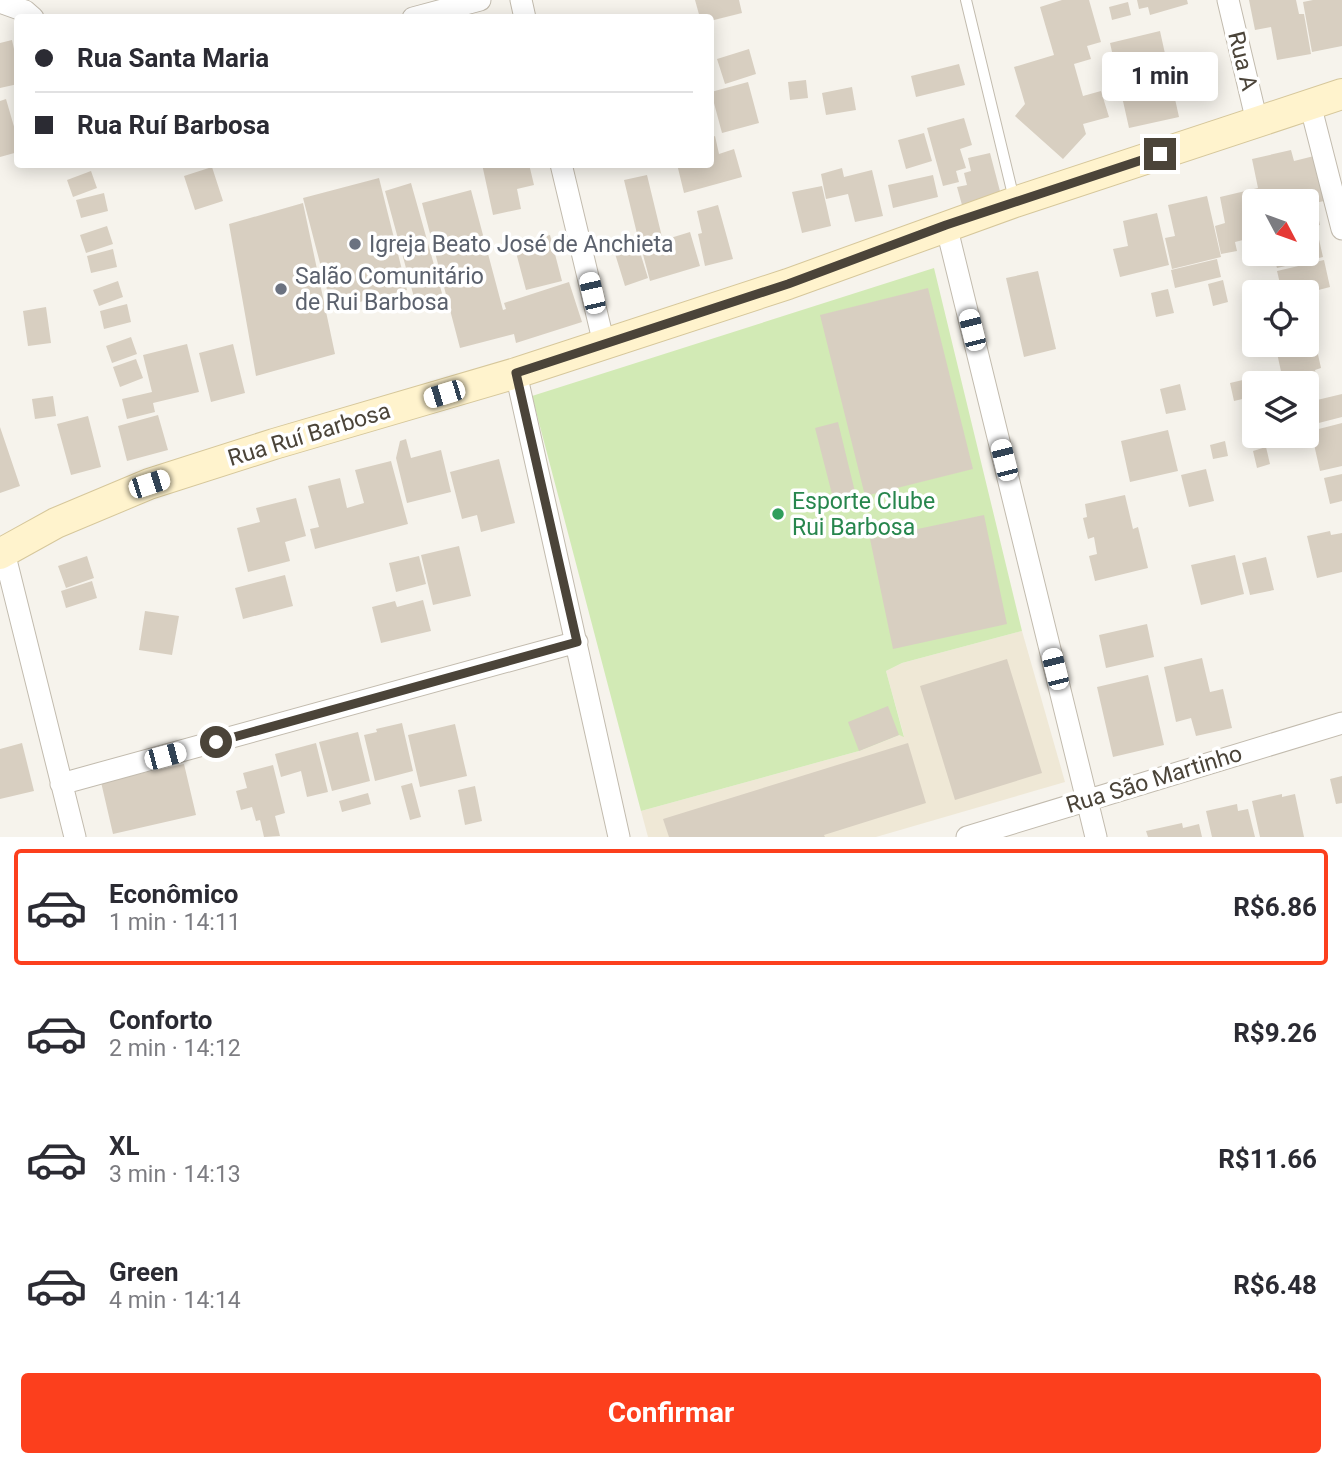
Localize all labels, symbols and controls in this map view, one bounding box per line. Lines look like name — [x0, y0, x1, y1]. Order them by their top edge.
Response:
street label: Rua A — [1222, 29, 1263, 94]
text: Rua Santa Maria — [77, 43, 269, 73]
callout: 1 min — [1102, 52, 1218, 102]
text: 1 min — [1131, 63, 1189, 90]
text: Rua Ruí Barbosa — [77, 110, 270, 140]
route end — [1144, 138, 1176, 170]
north arrow — [1242, 189, 1320, 266]
map controls — [1242, 189, 1319, 448]
place label: Igreja Beato José de Anchieta — [369, 231, 674, 258]
marker: Igreja Beato José de Anchieta — [347, 236, 363, 252]
place label: Salão Comunitário de Rui Barbosa — [295, 263, 484, 316]
car — [578, 270, 607, 316]
button: locate — [1242, 280, 1319, 357]
marker: Salão Comunitário de Rui Barbosa — [273, 281, 289, 297]
car — [957, 307, 988, 353]
button: layers — [1242, 371, 1319, 448]
car — [421, 378, 468, 410]
street label: Rua Ruí Barbosa — [225, 397, 394, 472]
car — [989, 437, 1020, 483]
car — [126, 468, 173, 500]
place label: Esporte Clube Rui Barbosa — [792, 488, 935, 541]
marker: Esporte Clube Rui Barbosa — [770, 506, 786, 522]
car — [1040, 646, 1071, 692]
route start — [200, 726, 232, 758]
car — [142, 740, 189, 772]
street label: Rua São Martinho — [1063, 740, 1245, 819]
icon: car — [25, 876, 88, 939]
text: Econômico — [109, 879, 238, 909]
text: R$6.86 — [1233, 892, 1317, 922]
text: 1 min · 14:11 — [109, 909, 241, 936]
icon: car — [25, 1002, 88, 1065]
text: Conforto — [109, 1005, 213, 1035]
text: R$9.26 — [1233, 1018, 1317, 1048]
text: 2 min · 14:12 — [109, 1035, 241, 1062]
icon: car — [25, 1128, 88, 1191]
text: XL — [109, 1131, 140, 1161]
text: R$11.66 — [1218, 1144, 1317, 1174]
text: 3 min · 14:13 — [109, 1161, 241, 1188]
icon: car — [25, 1254, 88, 1317]
text: Green — [109, 1257, 179, 1287]
text: R$6.48 — [1233, 1270, 1317, 1300]
text: 4 min · 14:14 — [109, 1287, 241, 1314]
button: Confirmar — [21, 1373, 1321, 1453]

